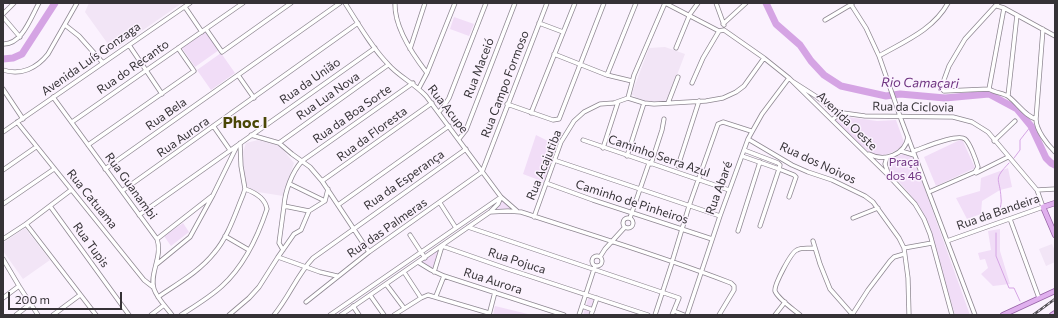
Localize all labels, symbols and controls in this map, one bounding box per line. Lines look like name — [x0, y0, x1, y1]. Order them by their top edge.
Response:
street label: Avenida Luís Gonzaga — [39, 19, 143, 99]
street label: Rua Campo Formoso — [478, 28, 532, 140]
street label: Rua Maceió — [461, 36, 497, 100]
street label: Rua do Recanto — [94, 37, 172, 97]
street label: Rua da União — [277, 55, 343, 107]
street label: Rua Lua Nova — [294, 69, 362, 123]
water label: Rio Camaçari — [881, 75, 959, 91]
street label: Rua da Boa Sorte — [310, 82, 394, 146]
street label: Rua Acupe — [425, 82, 471, 136]
street label: Avenida Oeste — [814, 89, 880, 153]
street label: Rua Bela — [143, 95, 189, 133]
street label: Rua da Ciclovia — [872, 99, 954, 115]
street label: Rua da Floresta — [334, 104, 410, 164]
district label: Phoc I — [222, 113, 268, 133]
street label: Rua Aurora — [154, 114, 212, 160]
street label: Rua Acajutiba — [523, 128, 565, 202]
street label: Caminho Serra Azul — [606, 132, 712, 180]
street label: Rua dos Noivos — [777, 139, 859, 187]
street label: Rua da Esperança — [361, 147, 447, 213]
street label: Rua Guanambi — [102, 150, 160, 222]
park label: Praça dos 46 — [886, 155, 922, 183]
street label: Rua Abaré — [703, 159, 735, 217]
street label: Rua Catuama — [64, 166, 120, 232]
street label: Caminho de Pinheiros — [574, 177, 690, 227]
street label: Rua da Bandeira — [955, 191, 1041, 233]
street label: Rua das Palmeras — [344, 195, 430, 261]
street label: Rua Tupis — [70, 220, 112, 270]
street label: Rua Pojuca — [486, 245, 548, 277]
street label: Rua Aurora — [462, 265, 524, 297]
scale bar — [10, 284, 124, 310]
text: 200 m — [15, 292, 50, 306]

